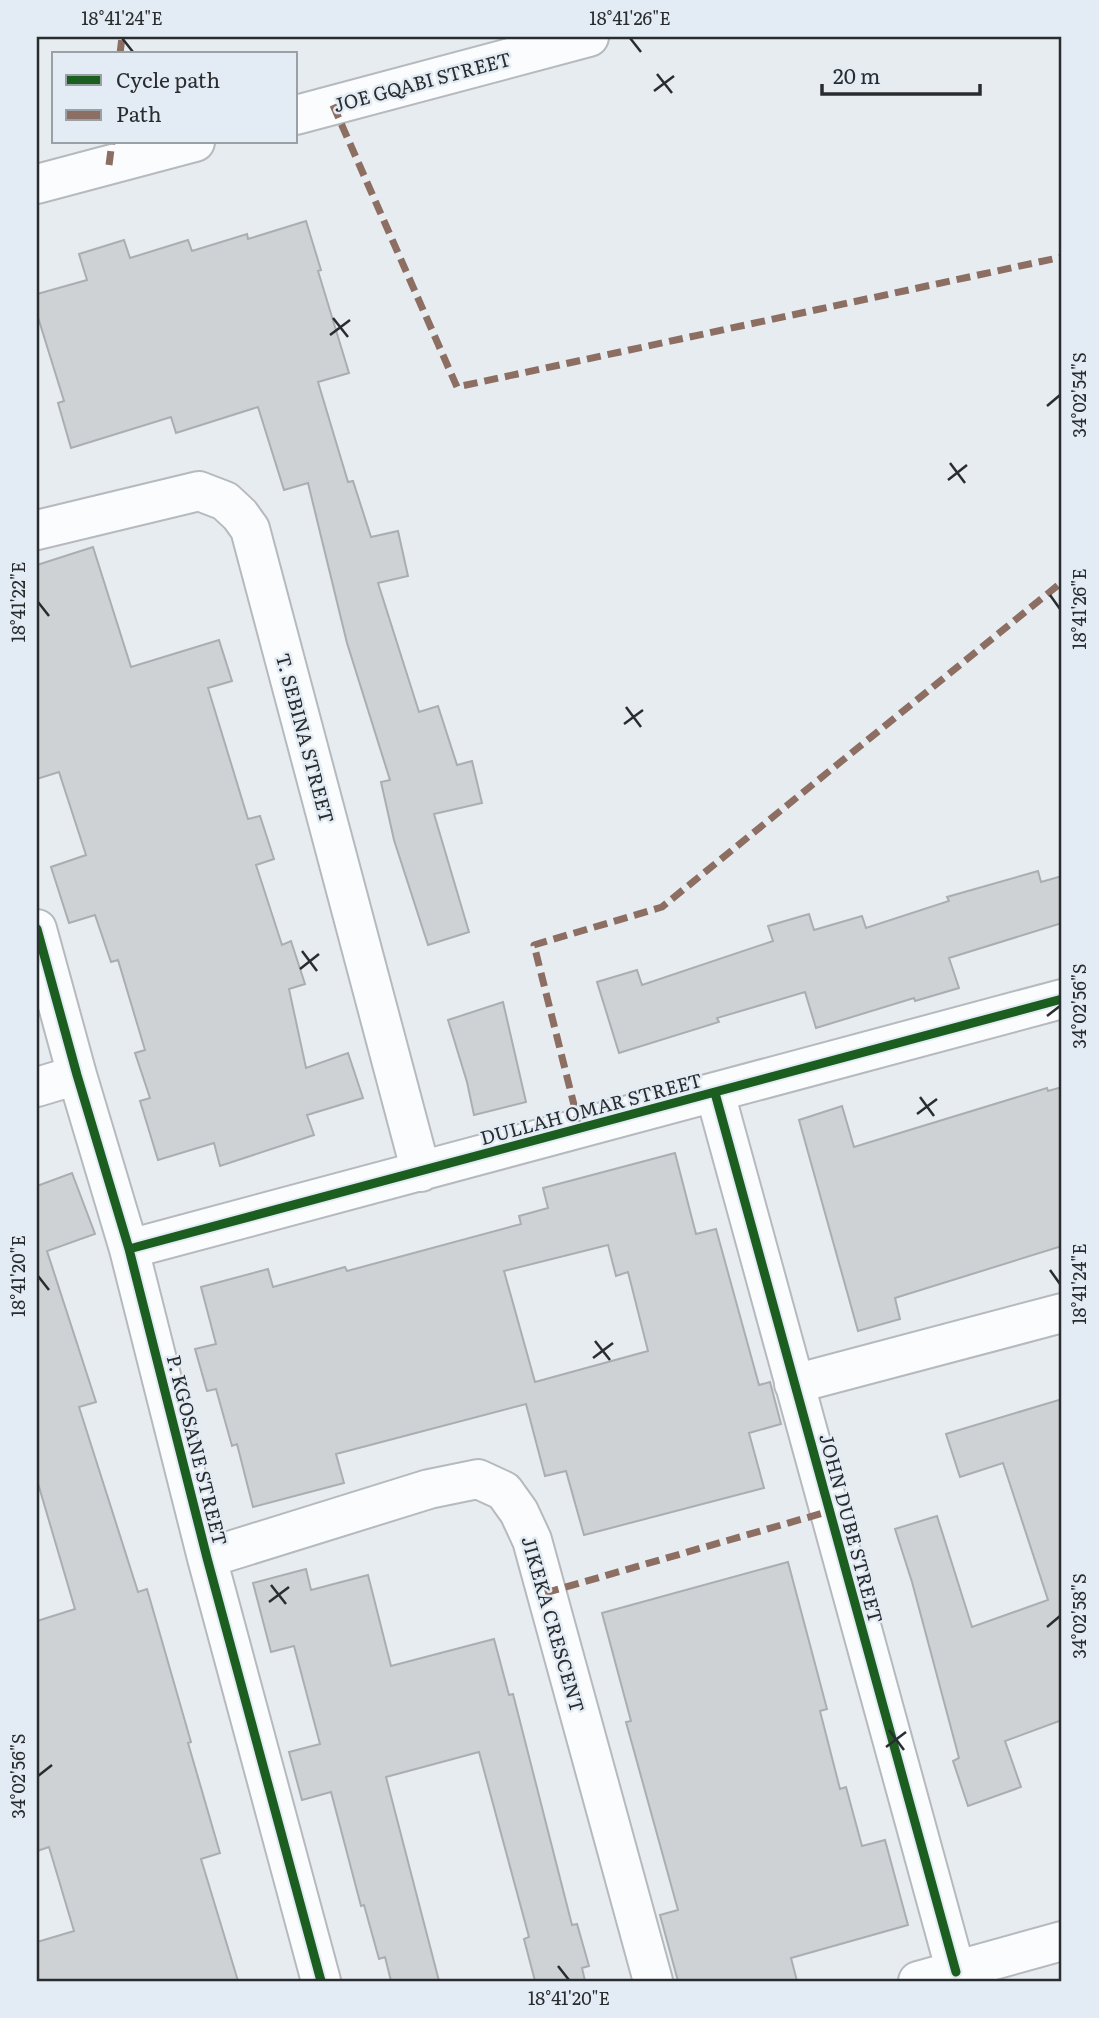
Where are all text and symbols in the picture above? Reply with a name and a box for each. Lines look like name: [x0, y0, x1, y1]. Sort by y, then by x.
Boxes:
text: 18°41'24"E: [81, 4, 163, 31]
text: 18°41'26"E: [589, 4, 671, 31]
street label: JOE GQABI STREET: [330, 44, 514, 118]
legend: [52, 52, 298, 144]
scale bar: [822, 52, 980, 96]
text: 20 m: [833, 59, 880, 90]
text: Cycle path: [116, 63, 220, 94]
text: Path: [116, 97, 162, 128]
text: 34°02'54"S: [1065, 352, 1092, 438]
text: 18°41'22"E: [4, 562, 31, 642]
text: 18°41'26"E: [1065, 568, 1092, 650]
street label: T. SEBINA STREET: [270, 650, 342, 826]
text: 34°02'56"S: [1065, 963, 1092, 1049]
street label: DULLAH OMAR STREET: [477, 1065, 705, 1151]
text: 18°41'20"E: [4, 1235, 31, 1317]
text: 18°41'24"E: [1065, 1243, 1092, 1325]
street label: P. KGOSANE STREET: [161, 1352, 235, 1548]
street label: JOHN DUBE STREET: [813, 1430, 891, 1626]
street label: JIKEKA CRESCENT: [515, 1532, 593, 1716]
text: 34°02'58"S: [1065, 1573, 1092, 1659]
text: 34°02'56"S: [4, 1733, 31, 1819]
text: 18°41'20"E: [528, 1984, 610, 2011]

